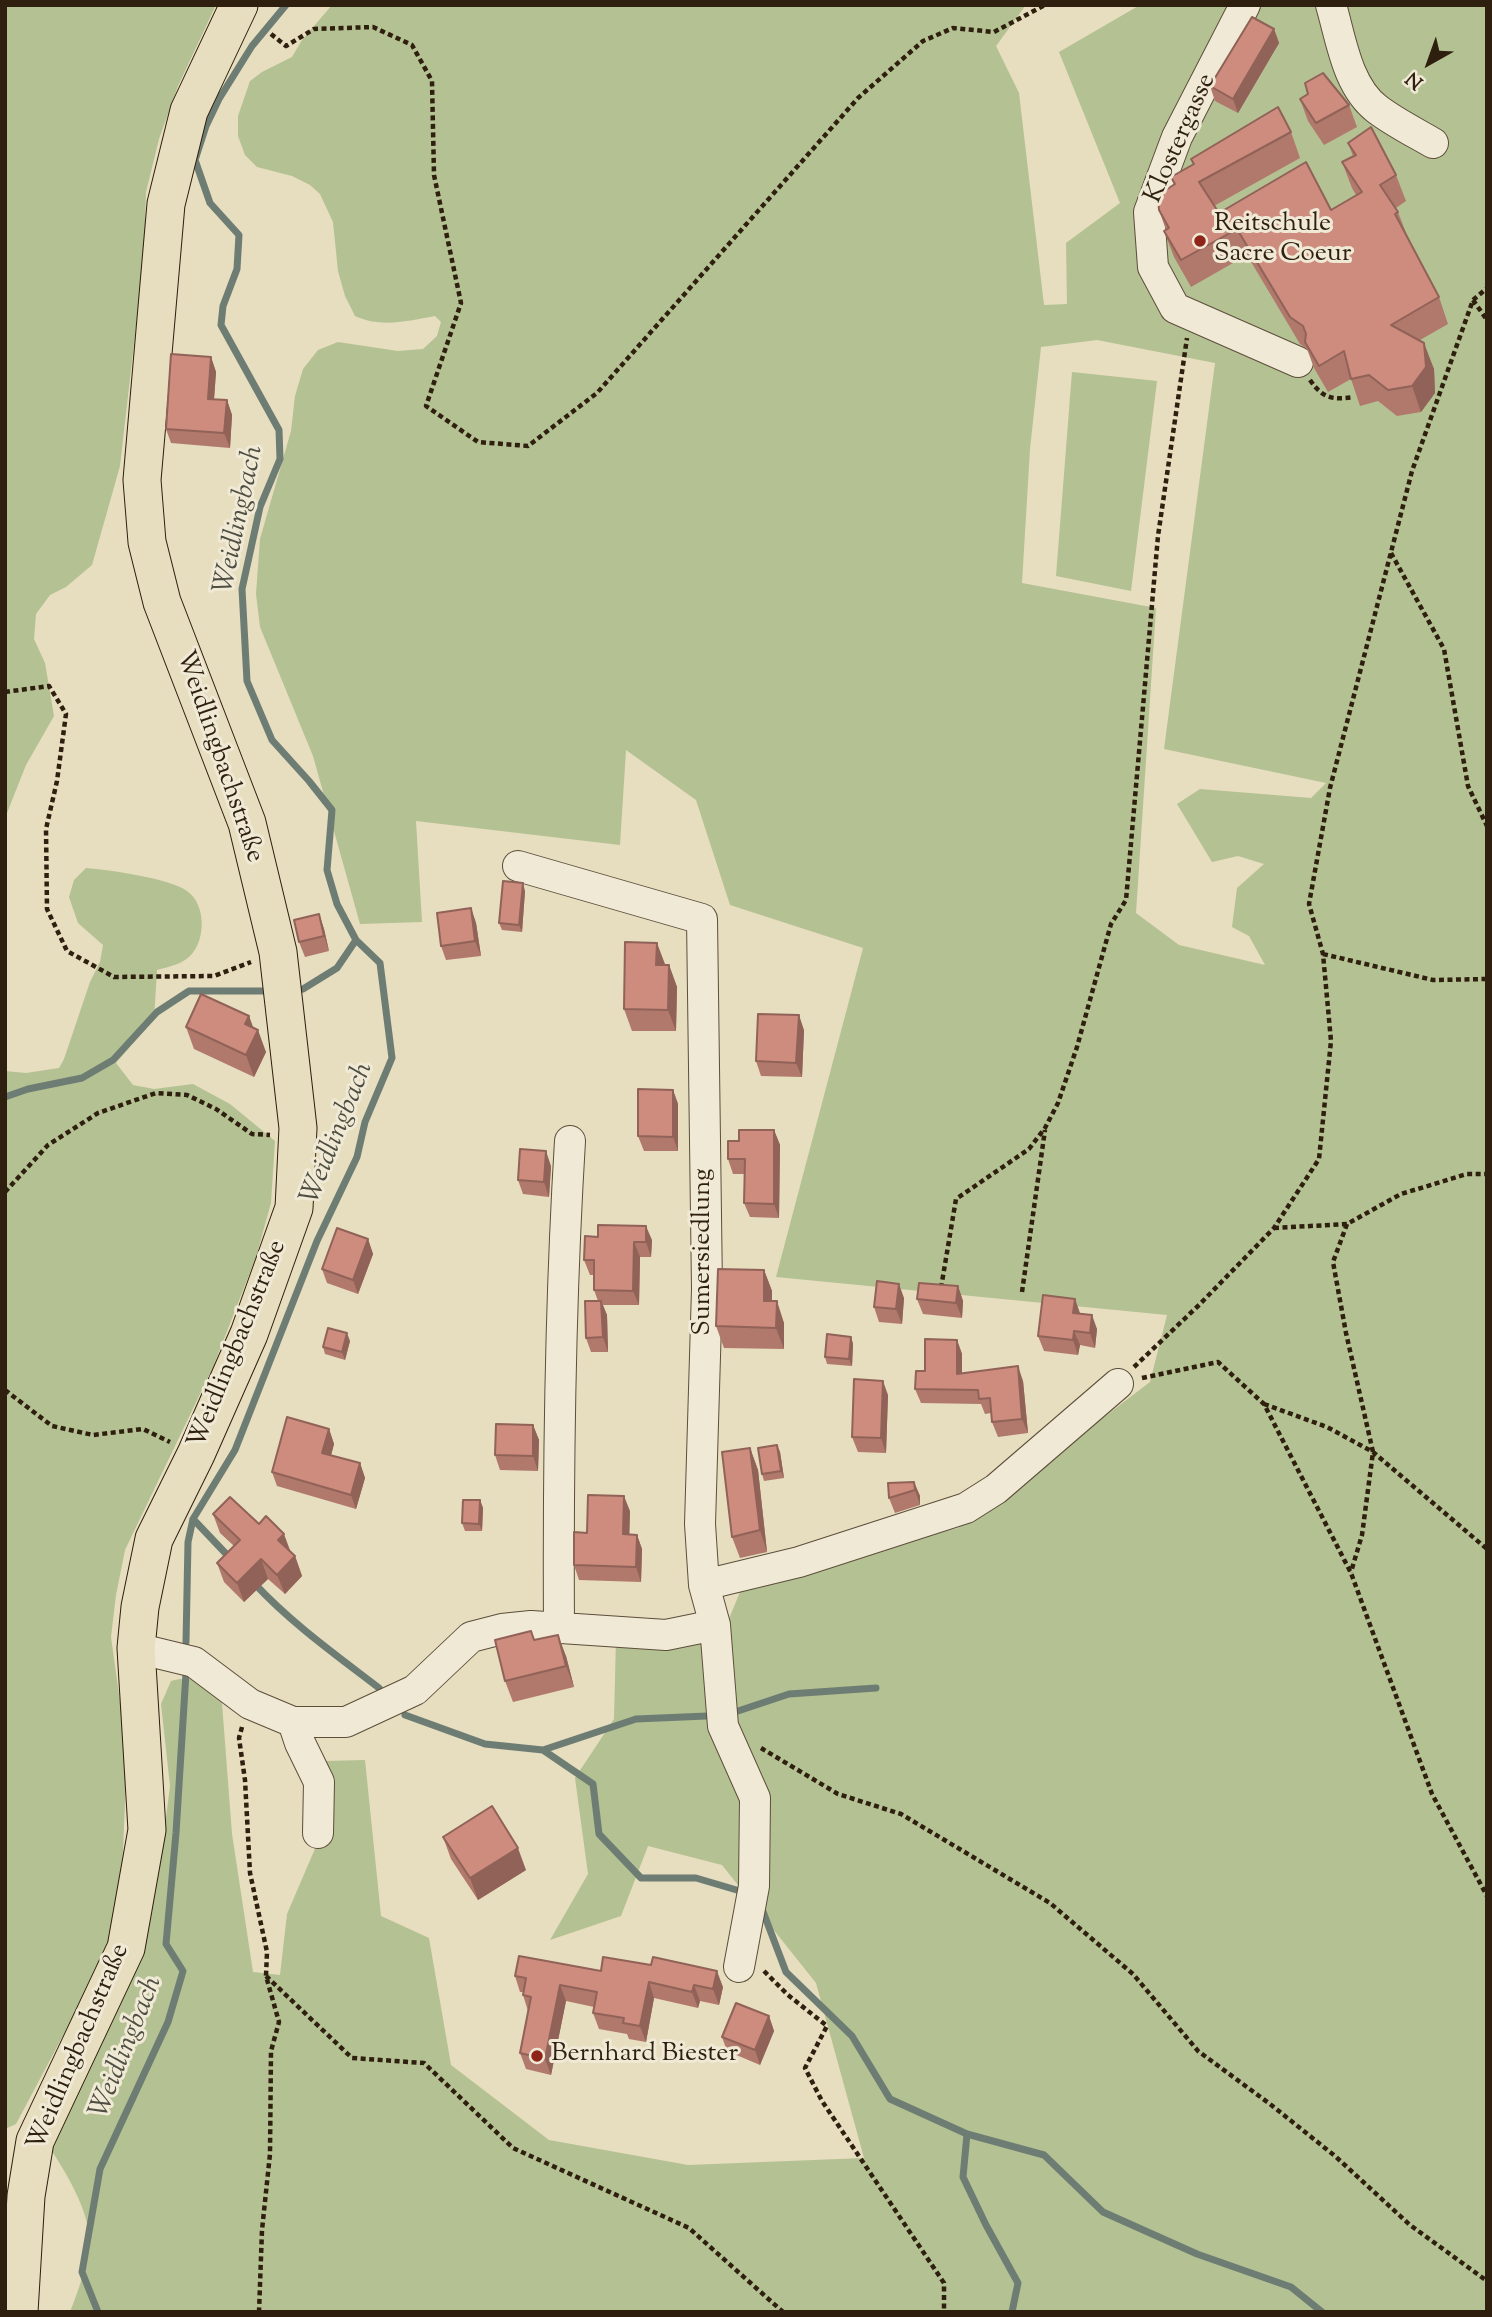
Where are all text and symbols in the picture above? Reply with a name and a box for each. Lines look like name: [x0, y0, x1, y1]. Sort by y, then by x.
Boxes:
north arrow: [1394, 28, 1464, 98]
text: N: [1401, 64, 1430, 95]
street label: Klostergasse: [1140, 70, 1224, 208]
place label: Reitschule Sacre Coeur: [1214, 210, 1352, 272]
marker: Reitschule Sacre Coeur: [1192, 233, 1208, 249]
water label: Weidlingbach: [209, 443, 273, 597]
street label: Weidlingbachstraße: [167, 647, 269, 867]
water label: Weidlingbach: [295, 1058, 383, 1210]
street label: Sumersiedlung: [689, 1168, 721, 1336]
street label: Weidlingbachstraße: [183, 1236, 295, 1454]
street label: Weidlingbachstraße: [22, 1940, 138, 2156]
water label: Weidlingbach: [84, 1972, 172, 2124]
place label: Bernhard Biester: [551, 2040, 738, 2072]
marker: Bernhard Biester: [529, 2048, 545, 2064]

